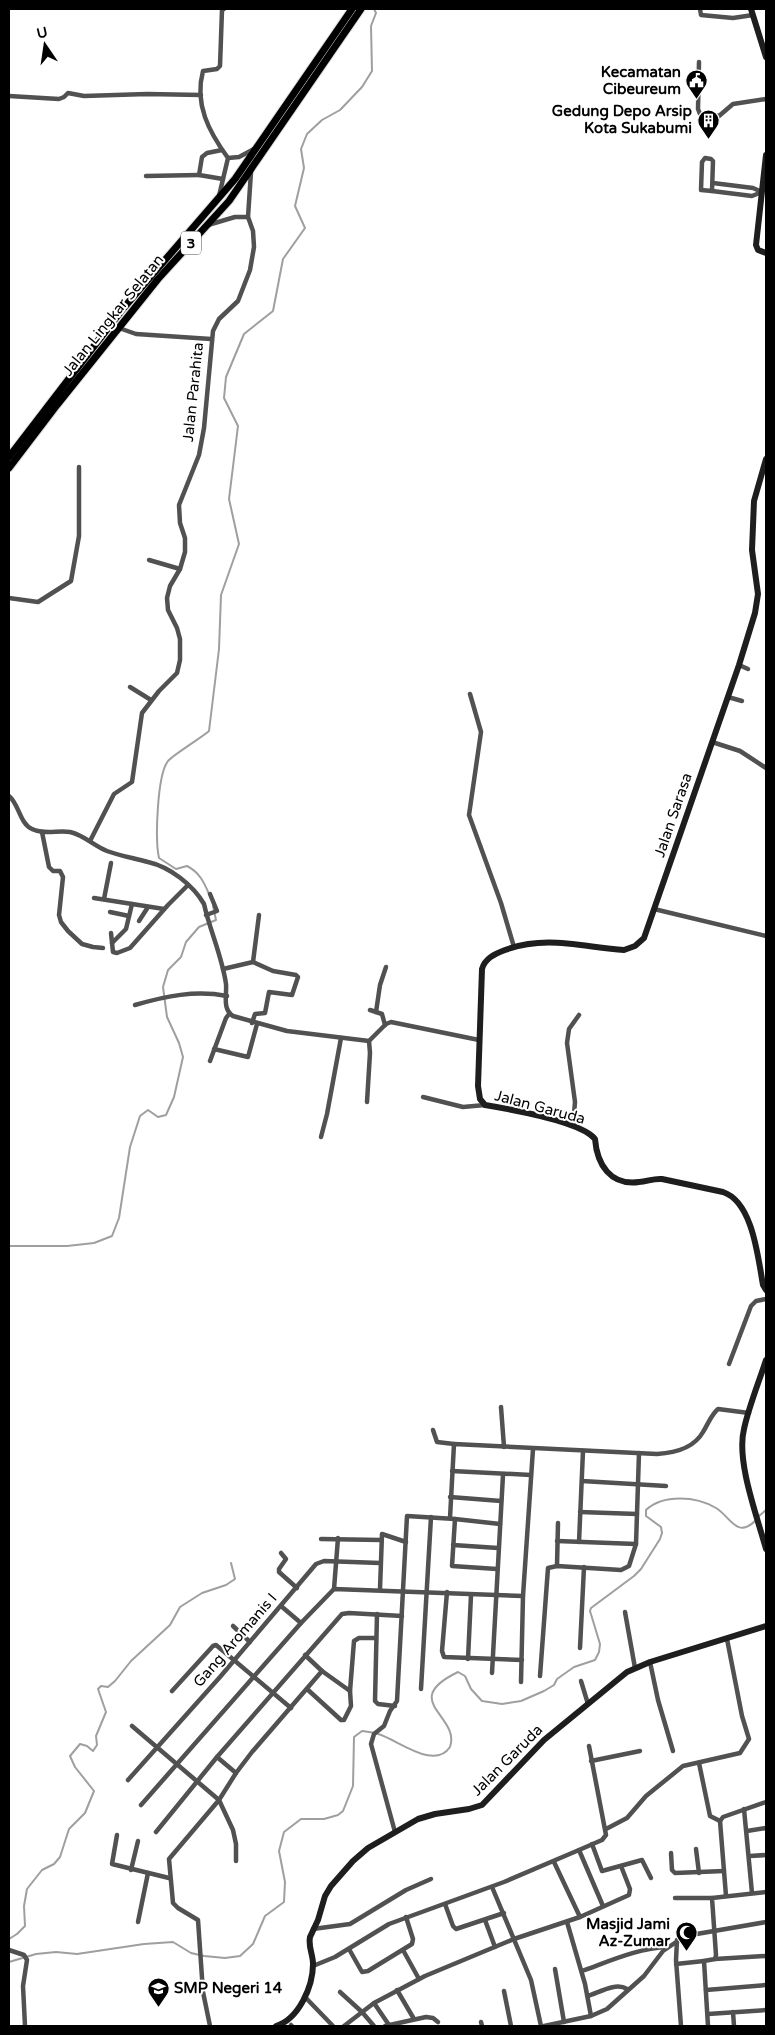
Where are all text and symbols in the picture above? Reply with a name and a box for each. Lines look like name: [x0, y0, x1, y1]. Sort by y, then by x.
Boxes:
north arrow: [20, 20, 70, 70]
text: U: [35, 23, 49, 42]
place label: Kecamatan Cibeureum: [601, 63, 681, 98]
public building icon: Kecamatan Cibeureum: [685, 69, 709, 100]
place label: Gedung Depo Arsip Kota Sukabumi: [552, 102, 693, 137]
building icon: Gedung Depo Arsip Kota Sukabumi: [696, 108, 720, 139]
road number: 3: [181, 232, 201, 254]
street label: Jalan Lingkar Selatan: [59, 251, 167, 379]
street label: Jalan Parahita: [179, 341, 207, 443]
street label: Jalan Sarasa: [650, 770, 696, 860]
street label: Jalan Garuda: [493, 1086, 587, 1128]
street label: Gang Aromanis I: [189, 1589, 281, 1691]
street label: Jalan Garuda: [468, 1721, 546, 1799]
place label: Masjid Jami Az-Zumar: [586, 1915, 670, 1950]
mosque icon: Masjid Jami Az-Zumar: [674, 1921, 698, 1952]
school or university icon: SMP Negeri 14: [146, 1976, 170, 2007]
place label: SMP Negeri 14: [174, 1979, 283, 1998]

